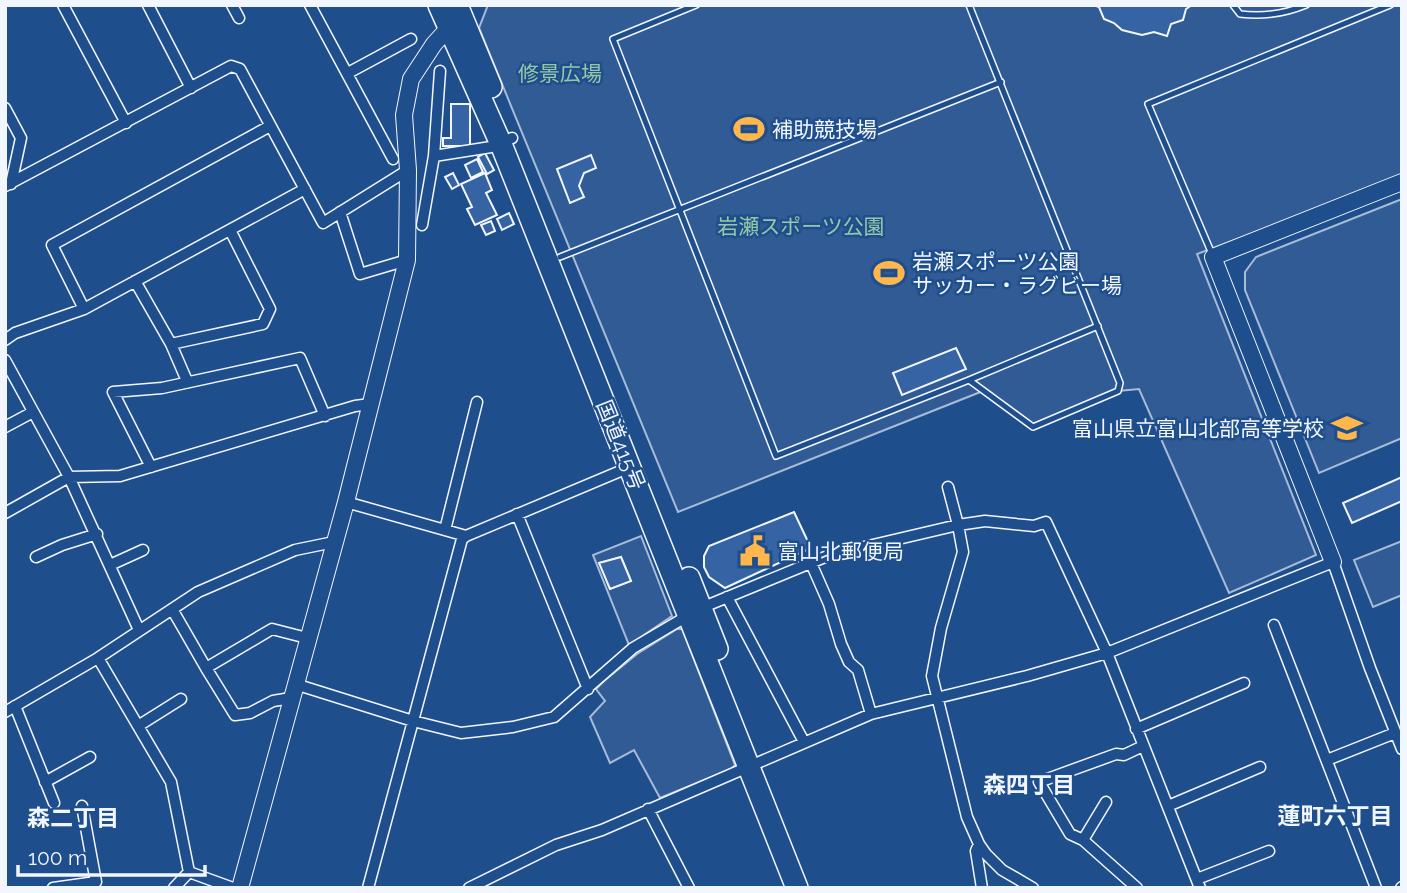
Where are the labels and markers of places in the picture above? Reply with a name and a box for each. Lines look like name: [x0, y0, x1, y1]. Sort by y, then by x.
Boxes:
sports icon: 補助競技場: [732, 112, 766, 146]
place label: 補助競技場: [772, 117, 877, 142]
place label: 岩瀬スポーツ公園 サッカー・ラグビー場: [912, 249, 1122, 298]
sports icon: 岩瀬スポーツ公園 サッカー・ラグビー場: [872, 256, 906, 290]
school or university icon: 富山県立富山北部高等学校: [1330, 411, 1364, 445]
place label: 富山県立富山北部高等学校: [1072, 416, 1324, 441]
public building icon: 富山北郵便局: [738, 534, 772, 568]
place label: 富山北郵便局: [778, 539, 904, 564]

